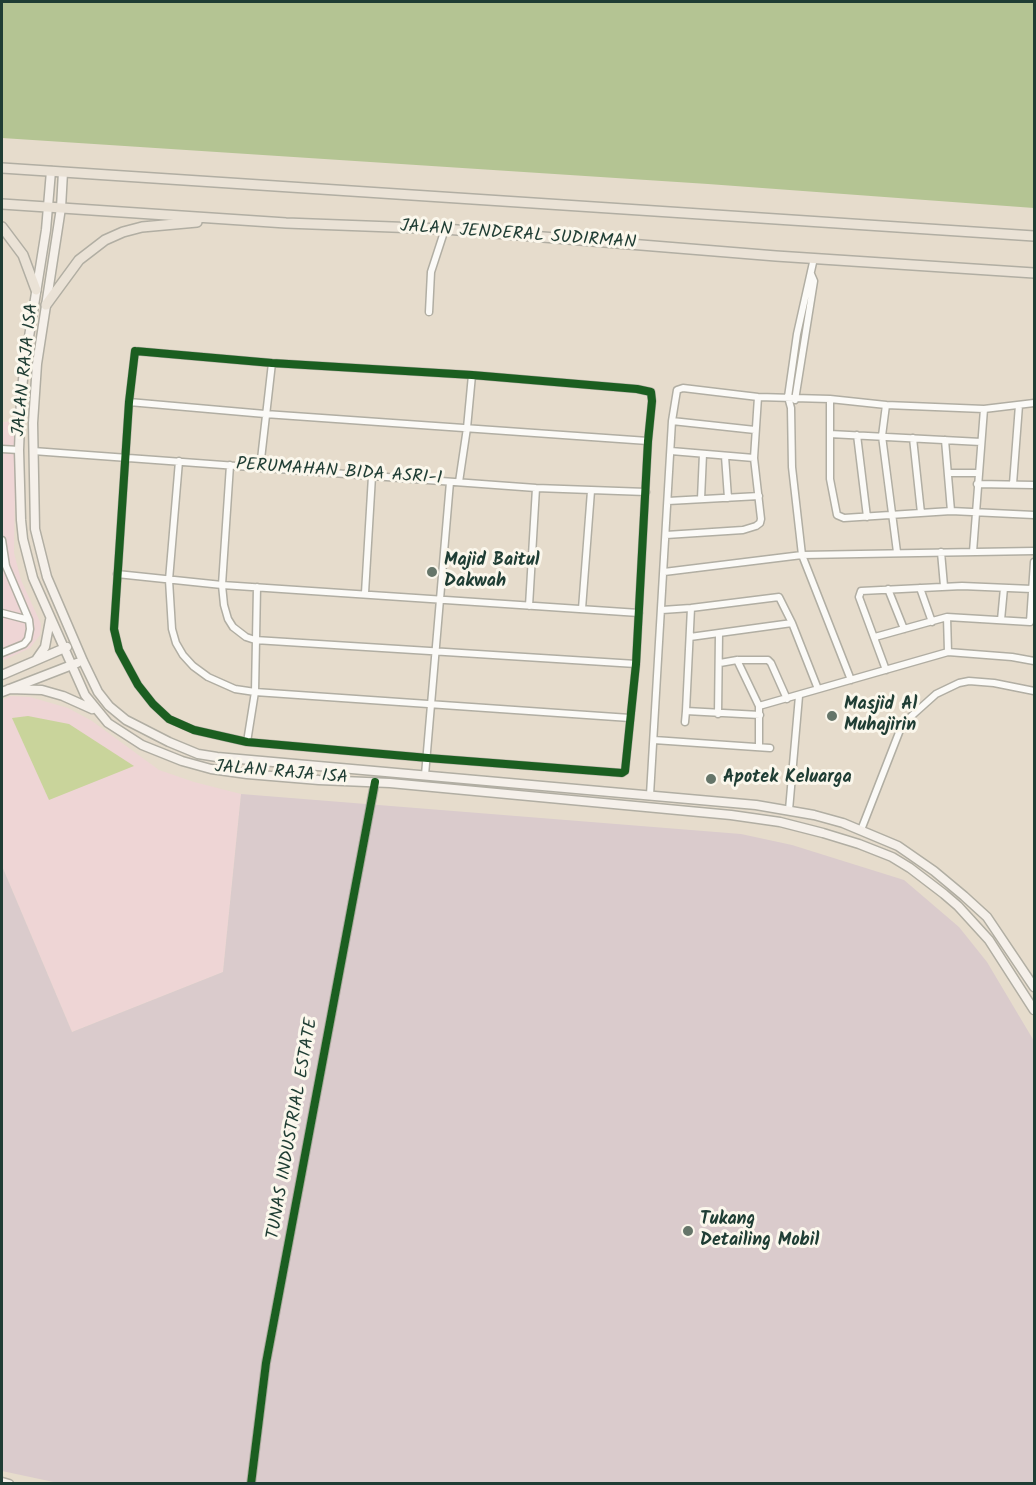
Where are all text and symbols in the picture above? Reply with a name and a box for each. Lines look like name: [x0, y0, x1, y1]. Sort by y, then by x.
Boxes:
street label: JALAN JENDERAL SUDIRMAN: [399, 217, 637, 255]
street label: JALAN RAJA ISA: [9, 302, 45, 438]
street label: PERUMAHAN BIDA ASRI-1: [235, 455, 443, 491]
place label: Majid Baitul Dakwah: [444, 551, 540, 594]
marker: Majid Baitul Dakwah: [425, 565, 439, 579]
place label: Masjid Al Muhajirin: [844, 695, 917, 738]
marker: Masjid Al Muhajirin: [825, 709, 839, 723]
street label: JALAN RAJA ISA: [213, 757, 349, 791]
place label: Apotek Keluarga: [723, 768, 852, 790]
marker: Apotek Keluarga: [704, 772, 718, 786]
street label: TUNAS INDUSTRIAL ESTATE: [264, 1017, 324, 1241]
place label: Tukang Detailing Mobil: [700, 1210, 819, 1252]
marker: Tukang Detailing Mobil: [681, 1224, 695, 1238]

